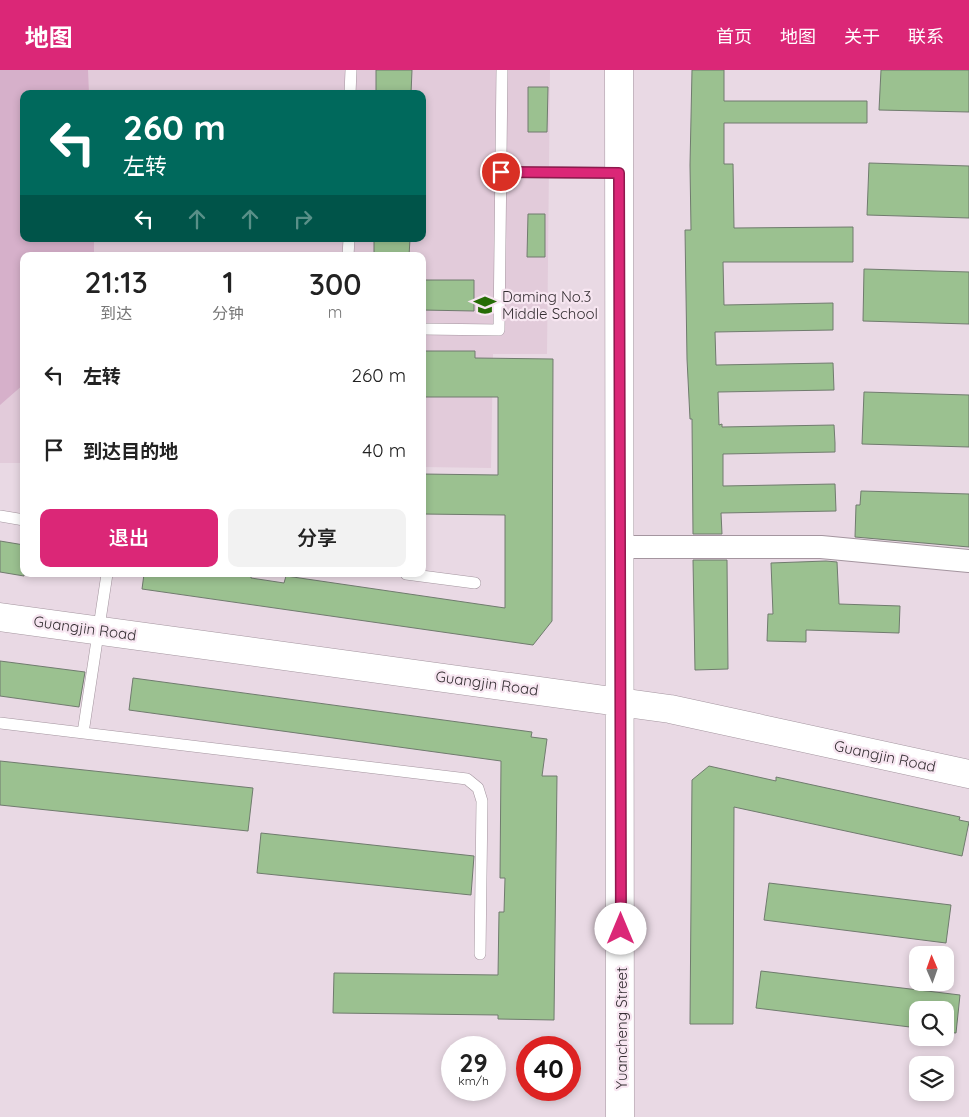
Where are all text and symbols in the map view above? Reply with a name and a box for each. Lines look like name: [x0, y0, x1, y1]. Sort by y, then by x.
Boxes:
text: 地图: [25, 22, 73, 52]
text: 首页: [716, 25, 752, 48]
text: 地图: [780, 25, 816, 48]
text: 关于: [844, 25, 880, 48]
text: 联系: [908, 25, 944, 48]
text: 260 m: [123, 105, 226, 149]
icon: left: [40, 110, 105, 175]
pin: [480, 151, 522, 193]
text: 左转: [123, 152, 167, 180]
icon: arrive: [487, 158, 515, 186]
icon: left: [130, 205, 158, 233]
icon: ahead: [183, 205, 211, 233]
icon: ahead: [236, 205, 264, 233]
icon: right: [289, 205, 317, 233]
text: 21:13: [85, 263, 148, 301]
text: 1: [223, 263, 234, 301]
text: 300: [309, 265, 361, 303]
place label: Daming No.3 Middle School: [502, 287, 598, 323]
school or university icon: Daming No.3 Middle School: [472, 292, 498, 318]
text: m: [328, 302, 342, 322]
text: 到达: [100, 303, 132, 323]
text: 分钟: [212, 303, 244, 323]
icon: left: [40, 361, 68, 389]
text: 260 m: [351, 363, 406, 387]
text: 左转: [83, 364, 121, 388]
icon: arrive: [40, 436, 68, 464]
text: 40 m: [362, 438, 406, 462]
text: 到达目的地: [83, 439, 178, 463]
button: 退出: [40, 509, 218, 567]
button: 分享: [228, 509, 406, 567]
street label: Guangjin Road: [32, 611, 138, 645]
street label: Guangjin Road: [434, 666, 540, 700]
street label: Guangjin Road: [832, 736, 938, 776]
position arrow: [594, 902, 646, 954]
north arrow: [909, 946, 954, 991]
map controls: [909, 946, 954, 1101]
street label: Yuancheng Street: [612, 967, 631, 1089]
button: search: [909, 1001, 954, 1046]
speed limit sign: 40: [516, 1036, 581, 1101]
text: 29: [459, 1047, 488, 1078]
button: layers: [909, 1056, 954, 1101]
text: km/h: [458, 1073, 489, 1088]

